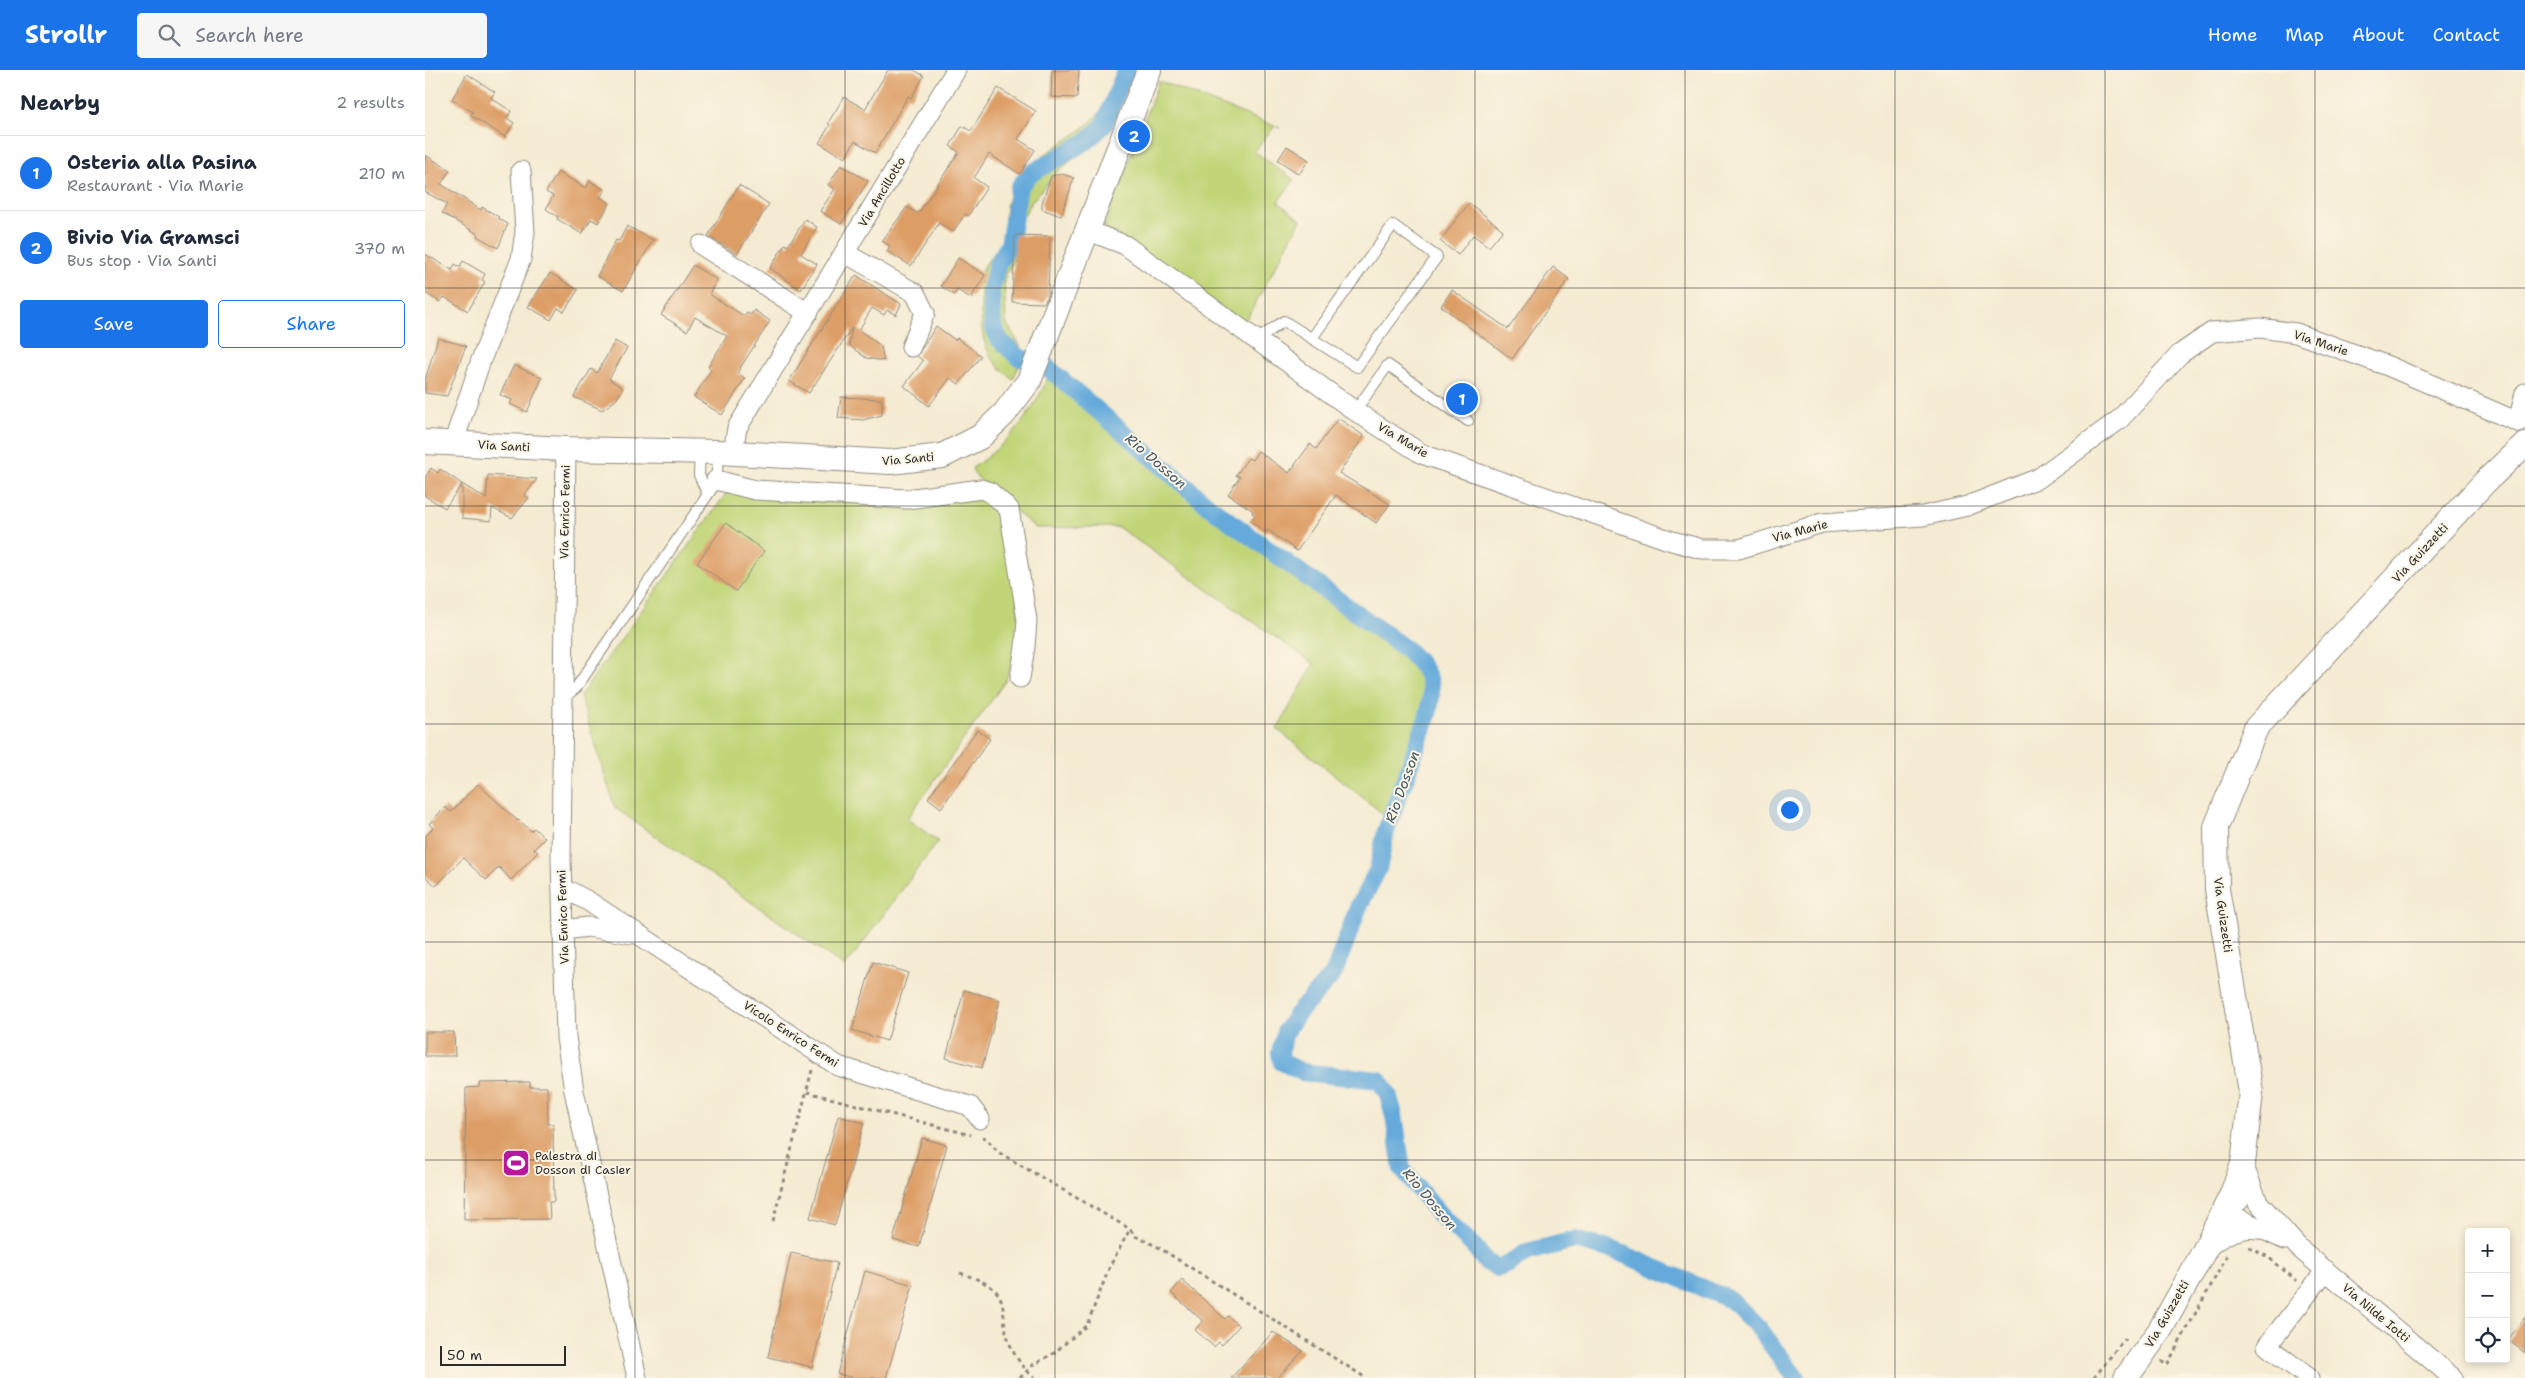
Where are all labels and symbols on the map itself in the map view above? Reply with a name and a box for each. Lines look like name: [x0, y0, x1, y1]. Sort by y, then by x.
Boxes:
pin: 2: [1118, 117, 1150, 155]
street label: Via Ancillotto: [855, 154, 909, 230]
street label: Via Marie: [2291, 327, 2351, 359]
pin: 1: [1446, 380, 1478, 418]
street label: Via Marie: [1374, 418, 1432, 462]
water label: Rio Dosson: [1122, 429, 1190, 493]
street label: Via Santi: [477, 437, 531, 455]
street label: Via Santi: [881, 449, 935, 469]
street label: Via Enrico Fermi: [556, 465, 574, 559]
street label: Via Marie: [1770, 516, 1830, 546]
street label: Via Guizzetti: [2388, 520, 2452, 586]
water label: Rio Dosson: [1381, 749, 1423, 825]
your location: [1777, 797, 1803, 823]
street label: Via Enrico Fermi: [553, 869, 573, 965]
street label: Via Guizzetti: [2210, 876, 2236, 954]
street label: Vicolo Enrico Fermi: [740, 997, 842, 1071]
sports icon: Palestra di Dosson di Casier: [501, 1148, 531, 1178]
place label: Palestra di Dosson di Casier: [535, 1148, 631, 1178]
water label: Rio Dosson: [1399, 1164, 1461, 1234]
street label: Via Guizzetti: [2141, 1277, 2193, 1351]
street label: Via Nilde Iotti: [2339, 1280, 2413, 1346]
scale bar: [440, 1343, 566, 1366]

